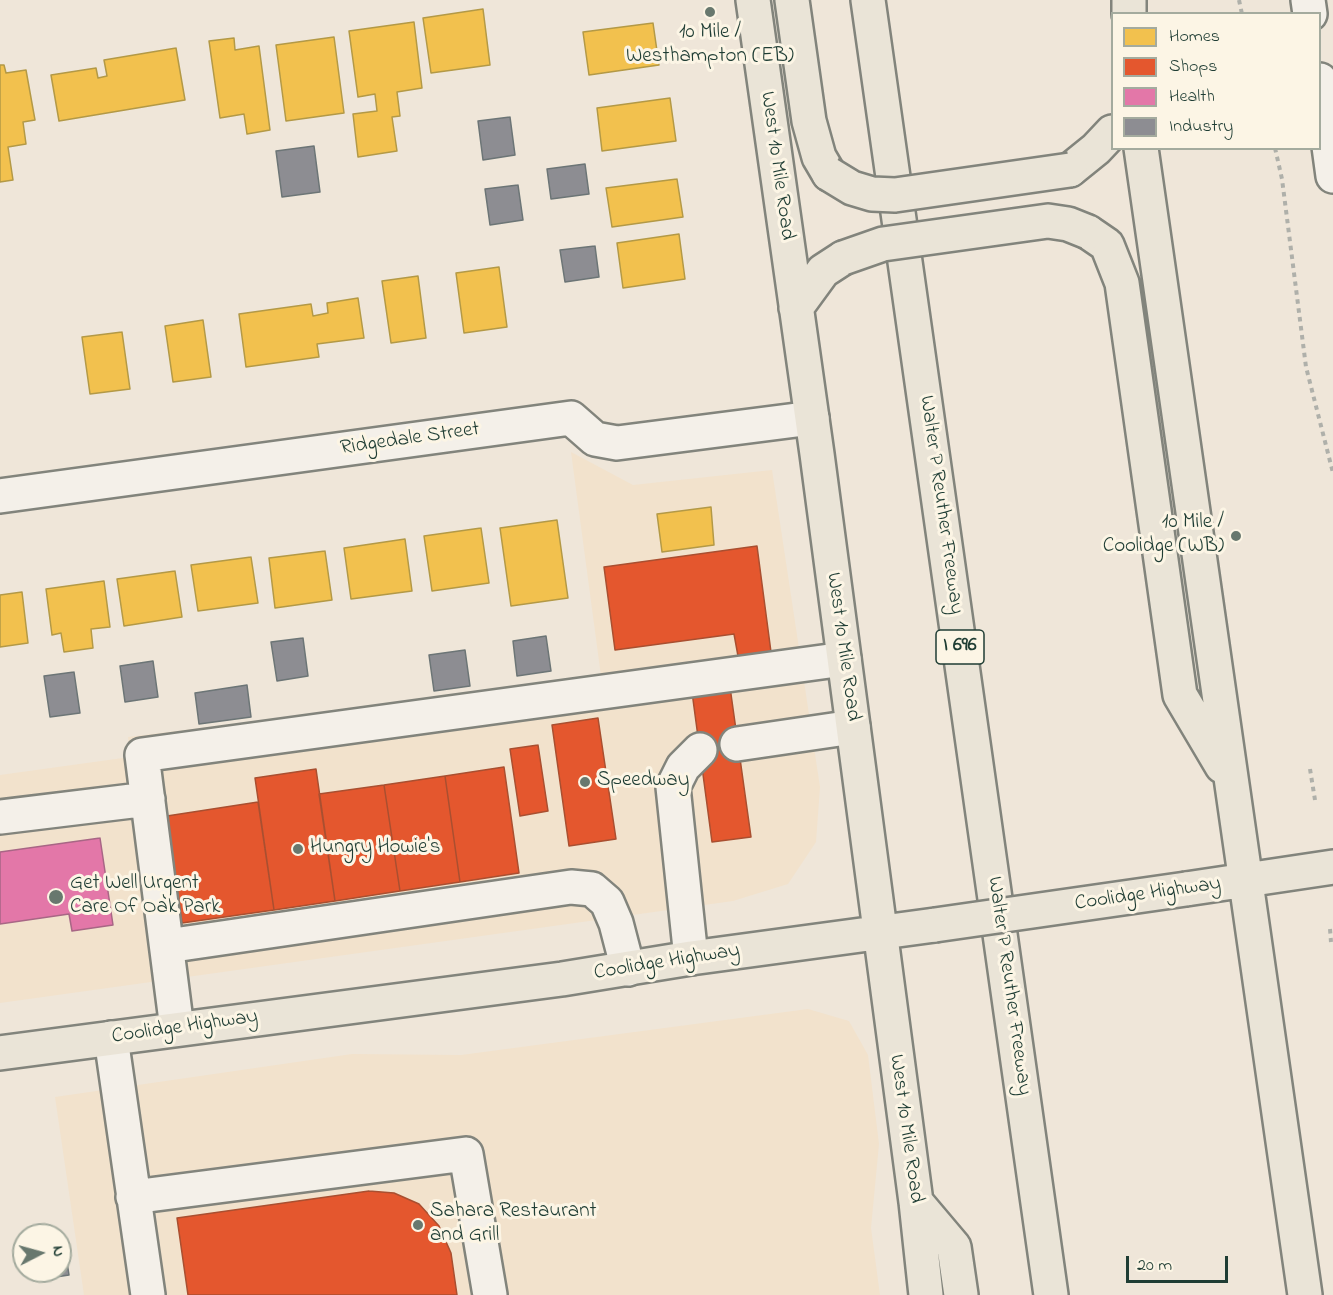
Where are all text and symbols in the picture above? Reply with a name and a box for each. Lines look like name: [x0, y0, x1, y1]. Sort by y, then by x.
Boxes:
marker: 10 Mile / Westhampton (EB): [703, 5, 717, 19]
legend: [1111, 12, 1321, 150]
place label: 10 Mile / Westhampton (EB): [626, 21, 794, 71]
text: Homes: [1169, 24, 1220, 50]
text: Shops: [1169, 54, 1217, 80]
text: Health: [1169, 84, 1215, 110]
street label: West 10 Mile Road: [753, 90, 799, 242]
text: Industry: [1169, 114, 1233, 140]
street label: Walter P Reuther Freeway: [912, 394, 968, 616]
street label: Ridgedale Street: [339, 418, 481, 462]
place label: 10 Mile / Coolidge (WB): [1103, 511, 1224, 561]
marker: 10 Mile / Coolidge (WB): [1229, 529, 1243, 543]
street label: West 10 Mile Road: [819, 571, 865, 723]
road number: I 696: [936, 630, 984, 664]
place label: Speedway: [597, 769, 689, 795]
marker: Speedway: [578, 775, 592, 789]
place label: Hungry Howie's: [310, 836, 440, 862]
marker: Hungry Howie's: [291, 842, 305, 856]
place label: Get Well Urgent Care Of Oak Park: [70, 872, 220, 922]
street label: Coolidge Highway: [1073, 872, 1223, 918]
street label: Walter P Reuther Freeway: [980, 875, 1036, 1097]
marker: Get Well Urgent Care Of Oak Park: [47, 888, 65, 906]
street label: Coolidge Highway: [592, 939, 742, 987]
street label: Coolidge Highway: [110, 1005, 260, 1051]
street label: West 10 Mile Road: [882, 1053, 928, 1205]
place label: Sahara Restaurant and Grill: [430, 1200, 597, 1250]
marker: Sahara Restaurant and Grill: [411, 1218, 425, 1232]
north arrow: [12, 1223, 72, 1283]
scale bar: [1129, 1244, 1231, 1282]
text: N: [45, 1245, 70, 1258]
text: 20 m: [1137, 1253, 1172, 1279]

